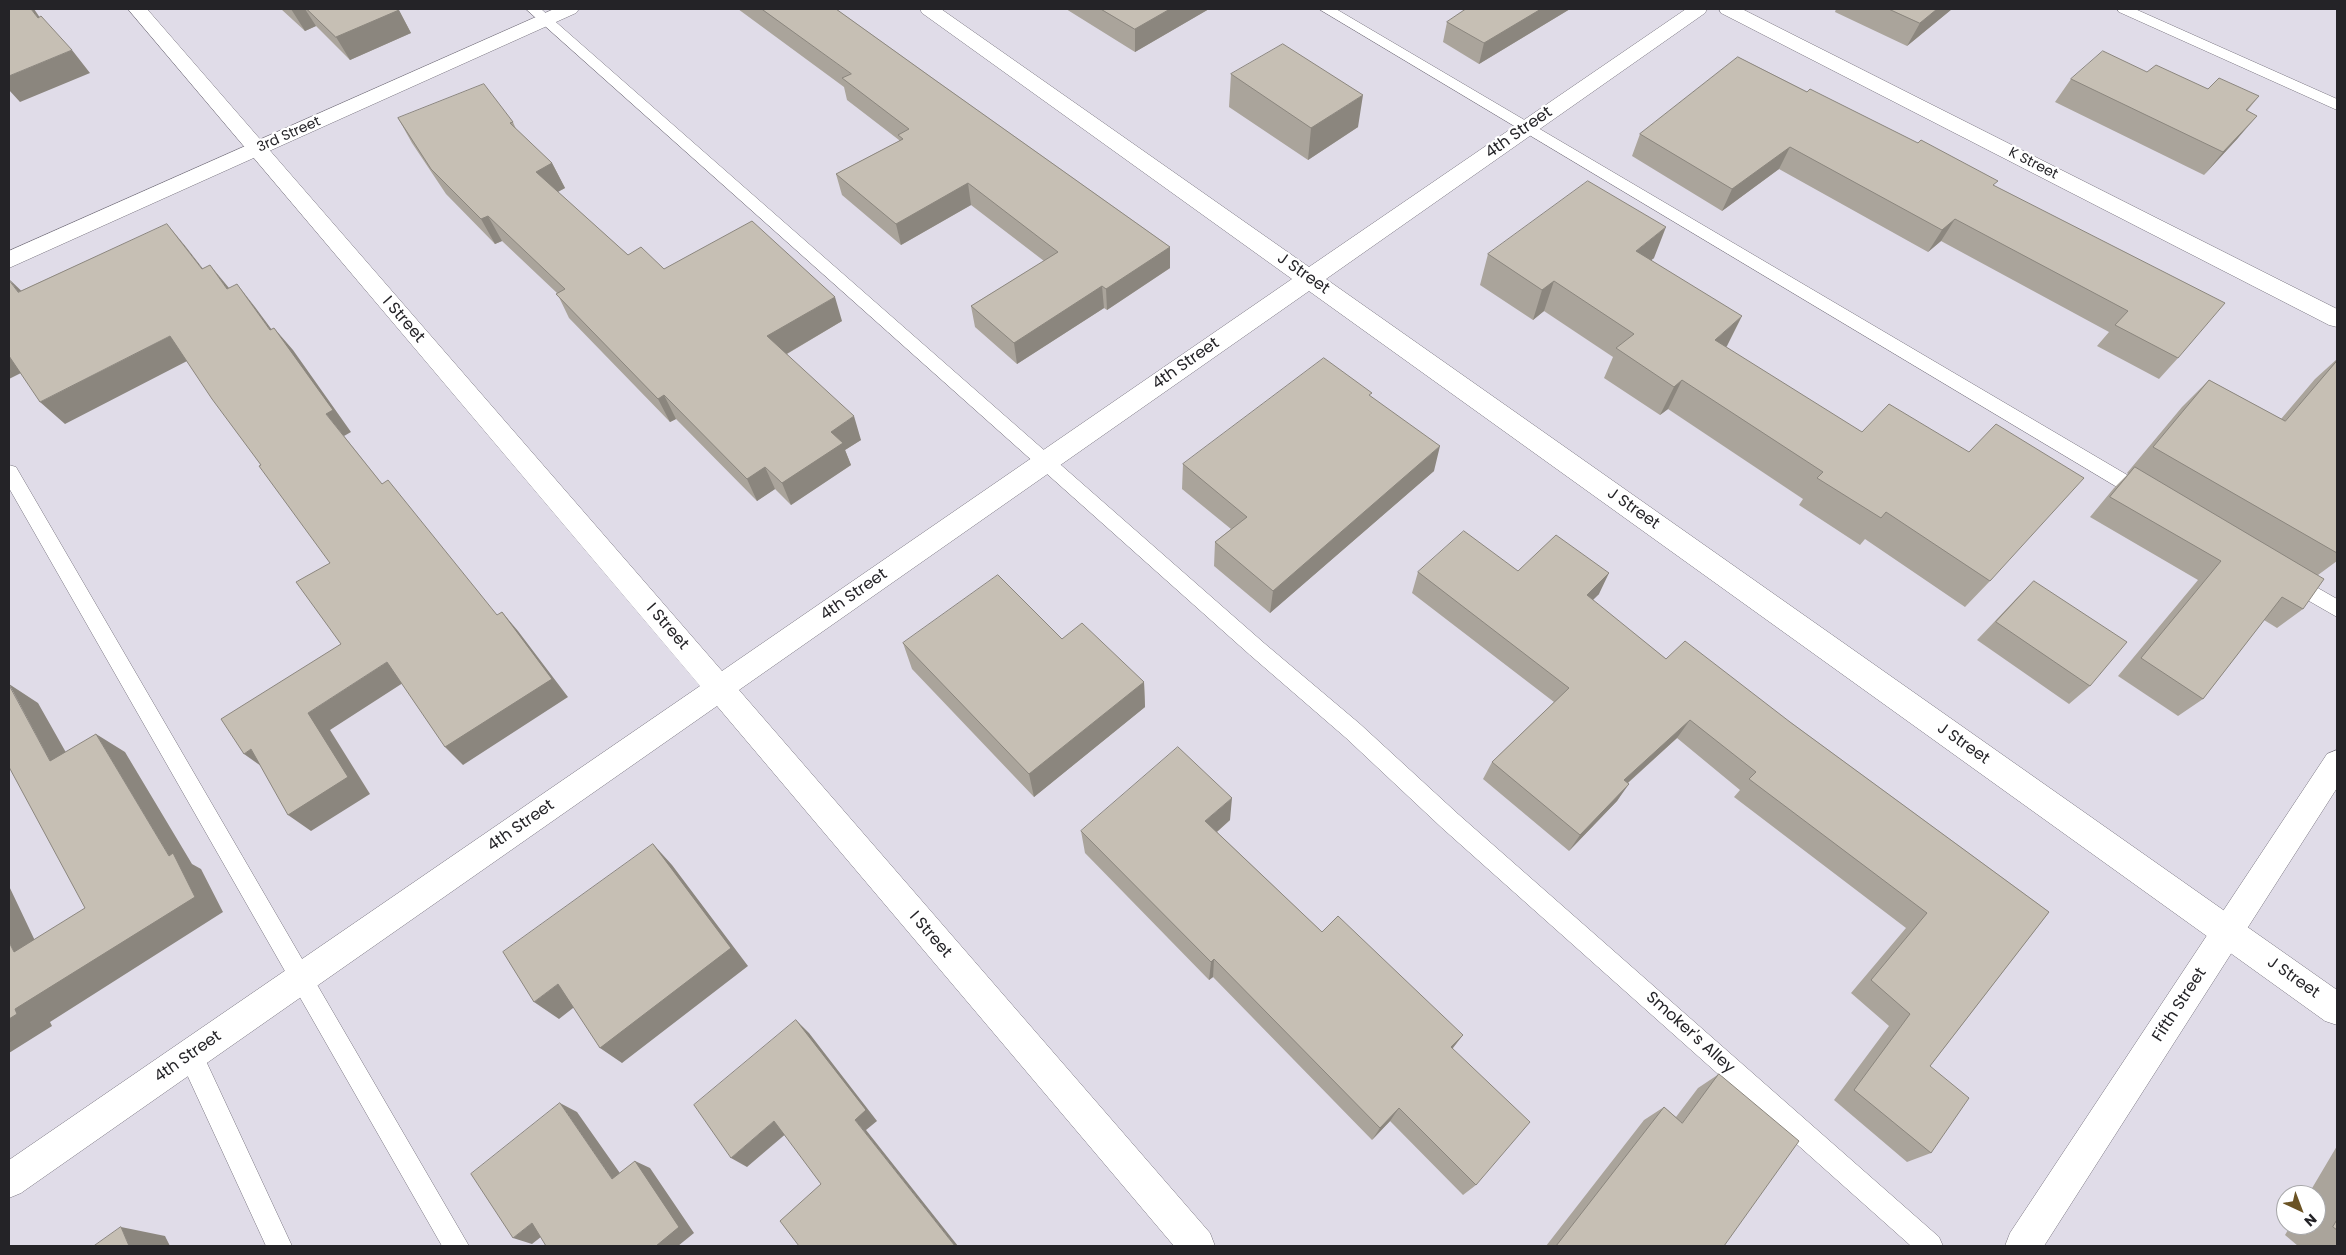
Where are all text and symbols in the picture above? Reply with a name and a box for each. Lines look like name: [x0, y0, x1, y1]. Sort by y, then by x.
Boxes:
street label: 4th Street: [1482, 103, 1556, 163]
street label: 3rd Street: [255, 114, 323, 156]
street label: K Street: [2006, 144, 2060, 184]
street label: J Street: [1273, 249, 1333, 299]
street label: I Street: [378, 293, 428, 347]
street label: 4th Street: [1149, 334, 1223, 394]
street label: J Street: [1603, 484, 1663, 534]
street label: 4th Street: [817, 565, 891, 625]
street label: I Street: [642, 600, 692, 654]
street label: J Street: [1933, 719, 1993, 769]
street label: 4th Street: [484, 796, 558, 856]
street label: I Street: [905, 908, 955, 962]
street label: J Street: [2263, 953, 2323, 1003]
street label: Fifth Street: [2149, 964, 2211, 1046]
street label: Smoker's Alley: [1642, 988, 1738, 1078]
street label: 4th Street: [151, 1027, 225, 1087]
north arrow: [2276, 1185, 2326, 1235]
text: N: [2300, 1209, 2321, 1231]

